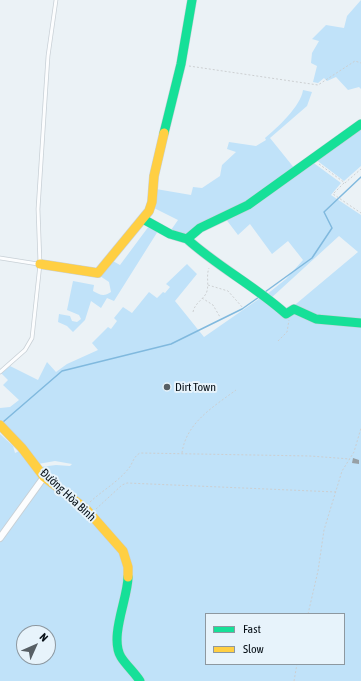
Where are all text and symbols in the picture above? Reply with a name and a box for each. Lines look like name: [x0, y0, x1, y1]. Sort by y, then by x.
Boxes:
place label: Dirt Town: [175, 380, 216, 394]
marker: Dirt Town: [162, 382, 172, 392]
street label: Đường Hòa Bình: [37, 466, 99, 524]
legend: [205, 613, 345, 665]
text: Fast: [243, 622, 261, 636]
north arrow: [16, 625, 56, 665]
text: N: [37, 631, 50, 644]
text: Slow: [243, 642, 264, 656]

